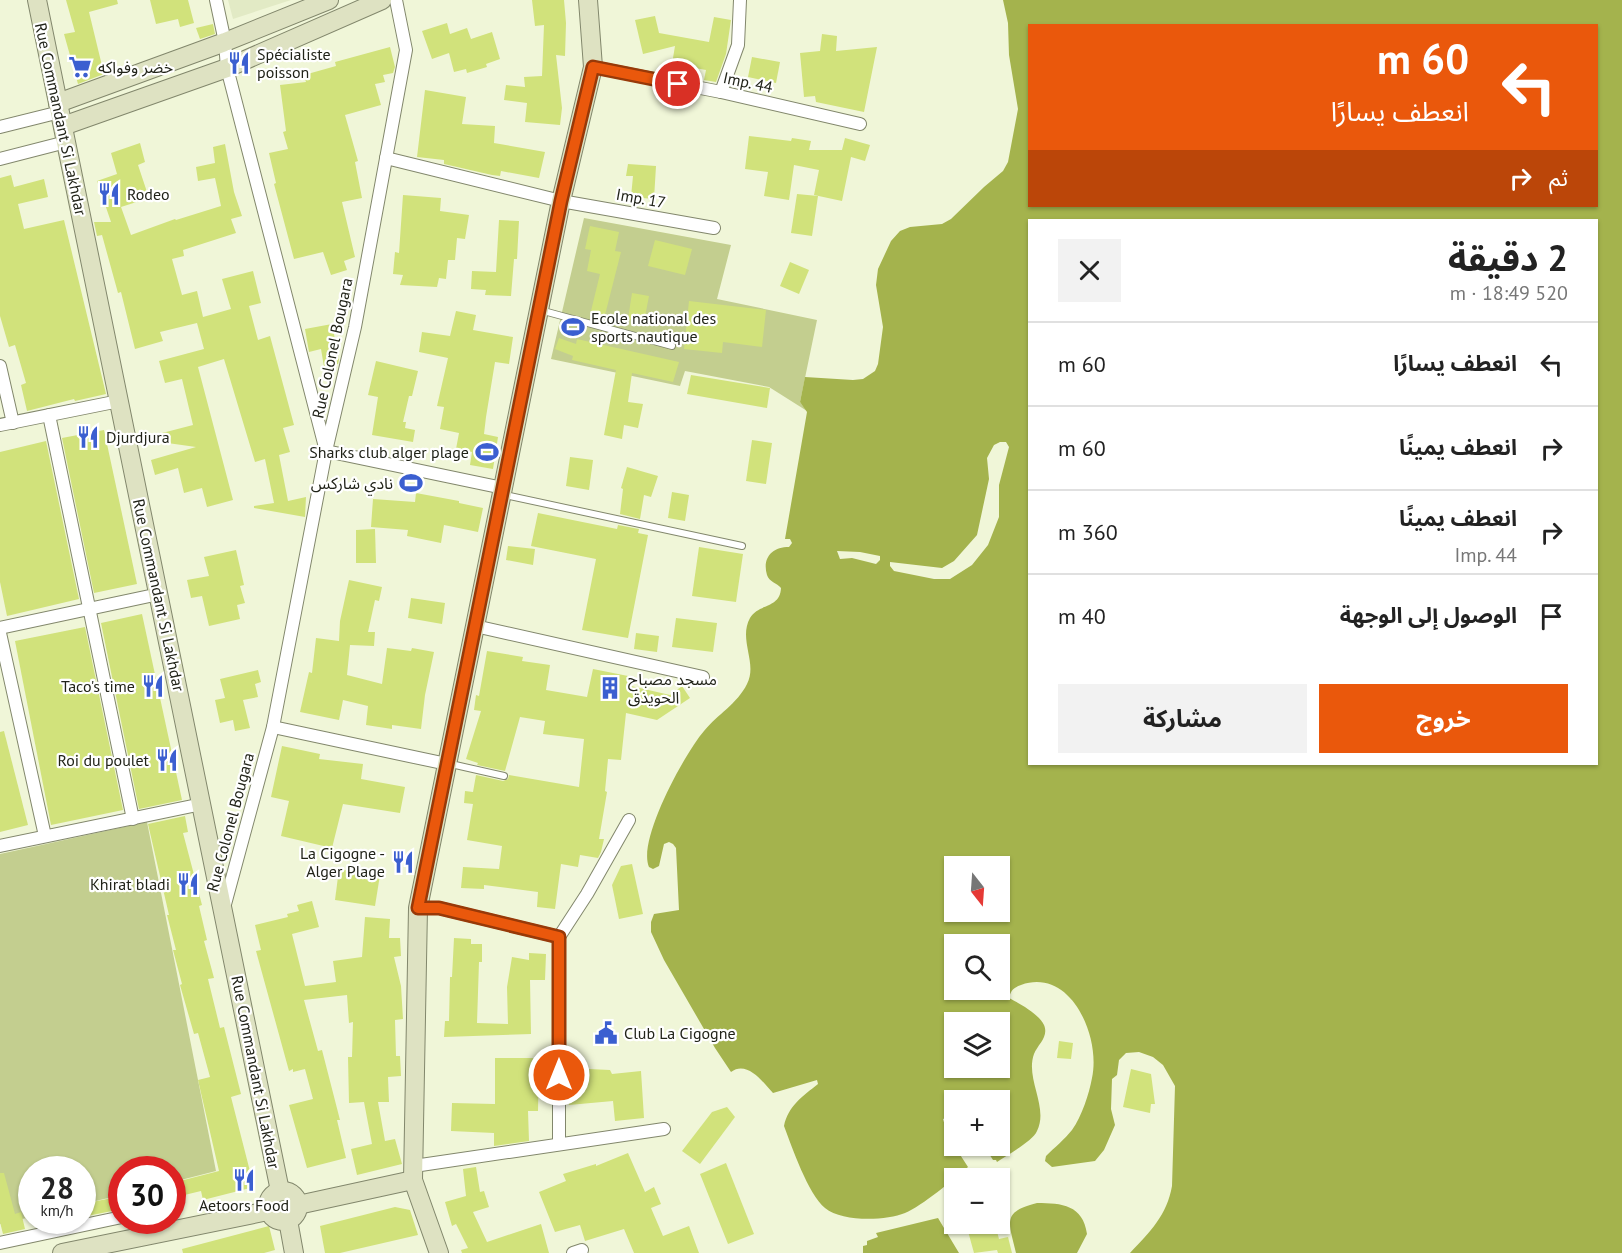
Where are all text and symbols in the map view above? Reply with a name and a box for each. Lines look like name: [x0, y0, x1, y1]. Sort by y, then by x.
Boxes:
street label: Rue Commandant Si Lakhdar: [31, 21, 91, 218]
text: 60 m: [1377, 31, 1469, 86]
place label: Spécialiste poisson: [257, 44, 331, 82]
icon: left: [1490, 48, 1568, 126]
restaurant icon: Spécialiste poisson: [226, 50, 252, 76]
supermarket icon: خضر وفواكه: [67, 54, 93, 80]
place label: خضر وفواكه: [98, 57, 173, 77]
pin: [652, 58, 703, 109]
icon: arrive: [661, 67, 694, 100]
street label: Imp. 44: [721, 67, 775, 97]
text: انعطف يسارًا: [1331, 94, 1469, 128]
icon: right: [1504, 162, 1537, 195]
text: ثم: [1549, 164, 1568, 192]
restaurant icon: Rodeo: [96, 181, 122, 207]
place label: Rodeo: [127, 184, 169, 204]
street label: Imp. 17: [615, 184, 667, 212]
text: 2 دقيقة: [1448, 234, 1568, 281]
button: close: [1058, 239, 1121, 302]
street label: Rue Colonel Bougara: [307, 276, 357, 420]
text: 520 m · 18:49: [1450, 280, 1568, 306]
place label: Ecole national des sports nautique: [591, 308, 716, 346]
sports icon: Ecole national des sports nautique: [560, 314, 586, 340]
icon: left: [1535, 348, 1568, 381]
text: انعطف يسارًا: [1393, 349, 1517, 377]
text: 60 m: [1058, 350, 1106, 378]
restaurant icon: Djurdjura: [75, 424, 101, 450]
place label: Djurdjura: [106, 427, 170, 447]
icon: right: [1535, 432, 1568, 465]
text: انعطف يمينًا: [1399, 433, 1517, 461]
text: 60 m: [1058, 434, 1106, 462]
sports icon: Sharks club alger plage: [474, 439, 500, 465]
place label: Sharks club alger plage: [309, 442, 469, 462]
sports icon: نادي شاركس: [398, 470, 424, 496]
place label: نادي شاركس: [311, 473, 393, 496]
street label: Rue Commandant Si Lakhdar: [129, 497, 189, 694]
text: انعطف يمينًا: [1399, 504, 1517, 532]
icon: right: [1535, 516, 1568, 549]
text: 360 m: [1058, 518, 1118, 546]
text: Imp. 44: [1455, 542, 1517, 568]
icon: arrive: [1535, 600, 1568, 633]
text: الوصول إلى الوجهة: [1340, 601, 1517, 629]
text: 40 m: [1058, 602, 1106, 630]
place label: مسجد مصباح الحويذق: [628, 669, 717, 707]
restaurant icon: Taco's time: [140, 673, 166, 699]
building icon: مسجد مصباح الحويذق: [597, 675, 623, 701]
place label: Taco's time: [61, 676, 135, 696]
button: مشاركة: [1058, 684, 1307, 753]
button: خروج: [1319, 684, 1568, 753]
restaurant icon: Roi du poulet: [154, 747, 180, 773]
place label: Roi du poulet: [58, 750, 150, 770]
street label: Rue Colonel Bougara: [202, 750, 258, 894]
place label: La Cigogne - Alger Plage: [300, 843, 385, 881]
restaurant icon: La Cigogne - Alger Plage: [390, 849, 416, 875]
north arrow: [944, 856, 1010, 922]
map controls: [944, 856, 1010, 1234]
restaurant icon: Khirat bladi: [175, 871, 201, 897]
place label: Khirat bladi: [90, 874, 170, 894]
button: search: [944, 934, 1010, 1000]
street label: Rue Commandant Si Lakhdar: [227, 974, 285, 1171]
button: layers: [944, 1012, 1010, 1078]
public building icon: Club La Cigogne: [593, 1020, 619, 1046]
place label: Club La Cigogne: [624, 1023, 736, 1043]
position arrow: [527, 1043, 591, 1107]
button: +: [944, 1090, 1010, 1156]
speed limit sign: 30: [108, 1156, 186, 1234]
restaurant icon: Aetoors Food: [231, 1167, 257, 1193]
text: 28: [40, 1168, 74, 1207]
button: −: [944, 1168, 1010, 1234]
place label: Aetoors Food: [199, 1195, 289, 1215]
text: km/h: [41, 1201, 73, 1220]

